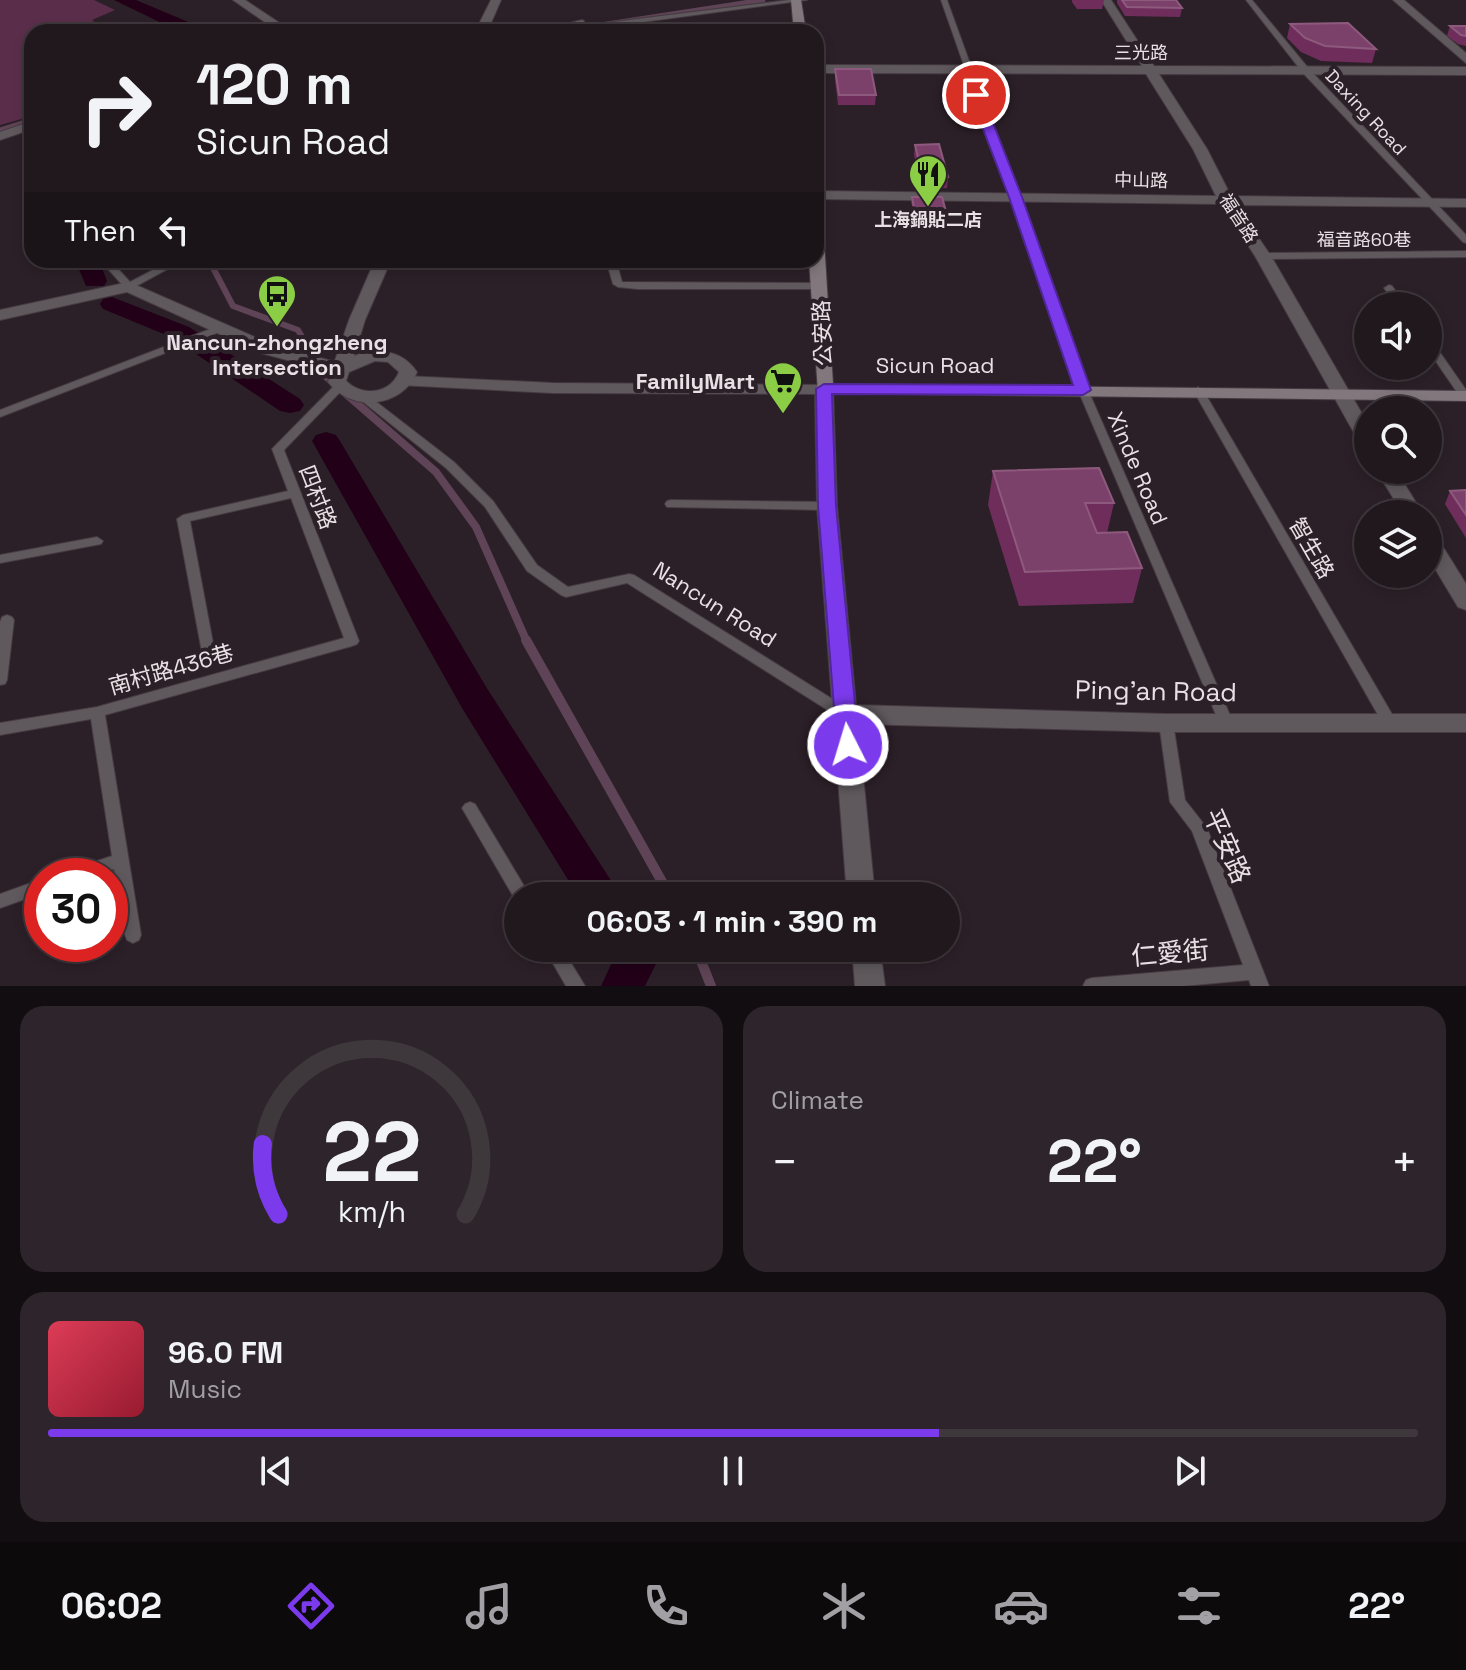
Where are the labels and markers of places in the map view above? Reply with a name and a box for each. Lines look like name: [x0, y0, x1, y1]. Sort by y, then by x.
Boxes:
pin: [942, 61, 1010, 129]
restaurant icon: 上海鍋貼二店: [907, 153, 949, 208]
place label: 上海鍋貼二店: [874, 208, 982, 231]
bus stop icon: Nancun-zhongzheng Intersection: [256, 273, 298, 328]
place label: Nancun-zhongzheng Intersection: [166, 328, 388, 381]
supermarket icon: FamilyMart: [762, 360, 804, 415]
place label: FamilyMart: [636, 367, 755, 395]

